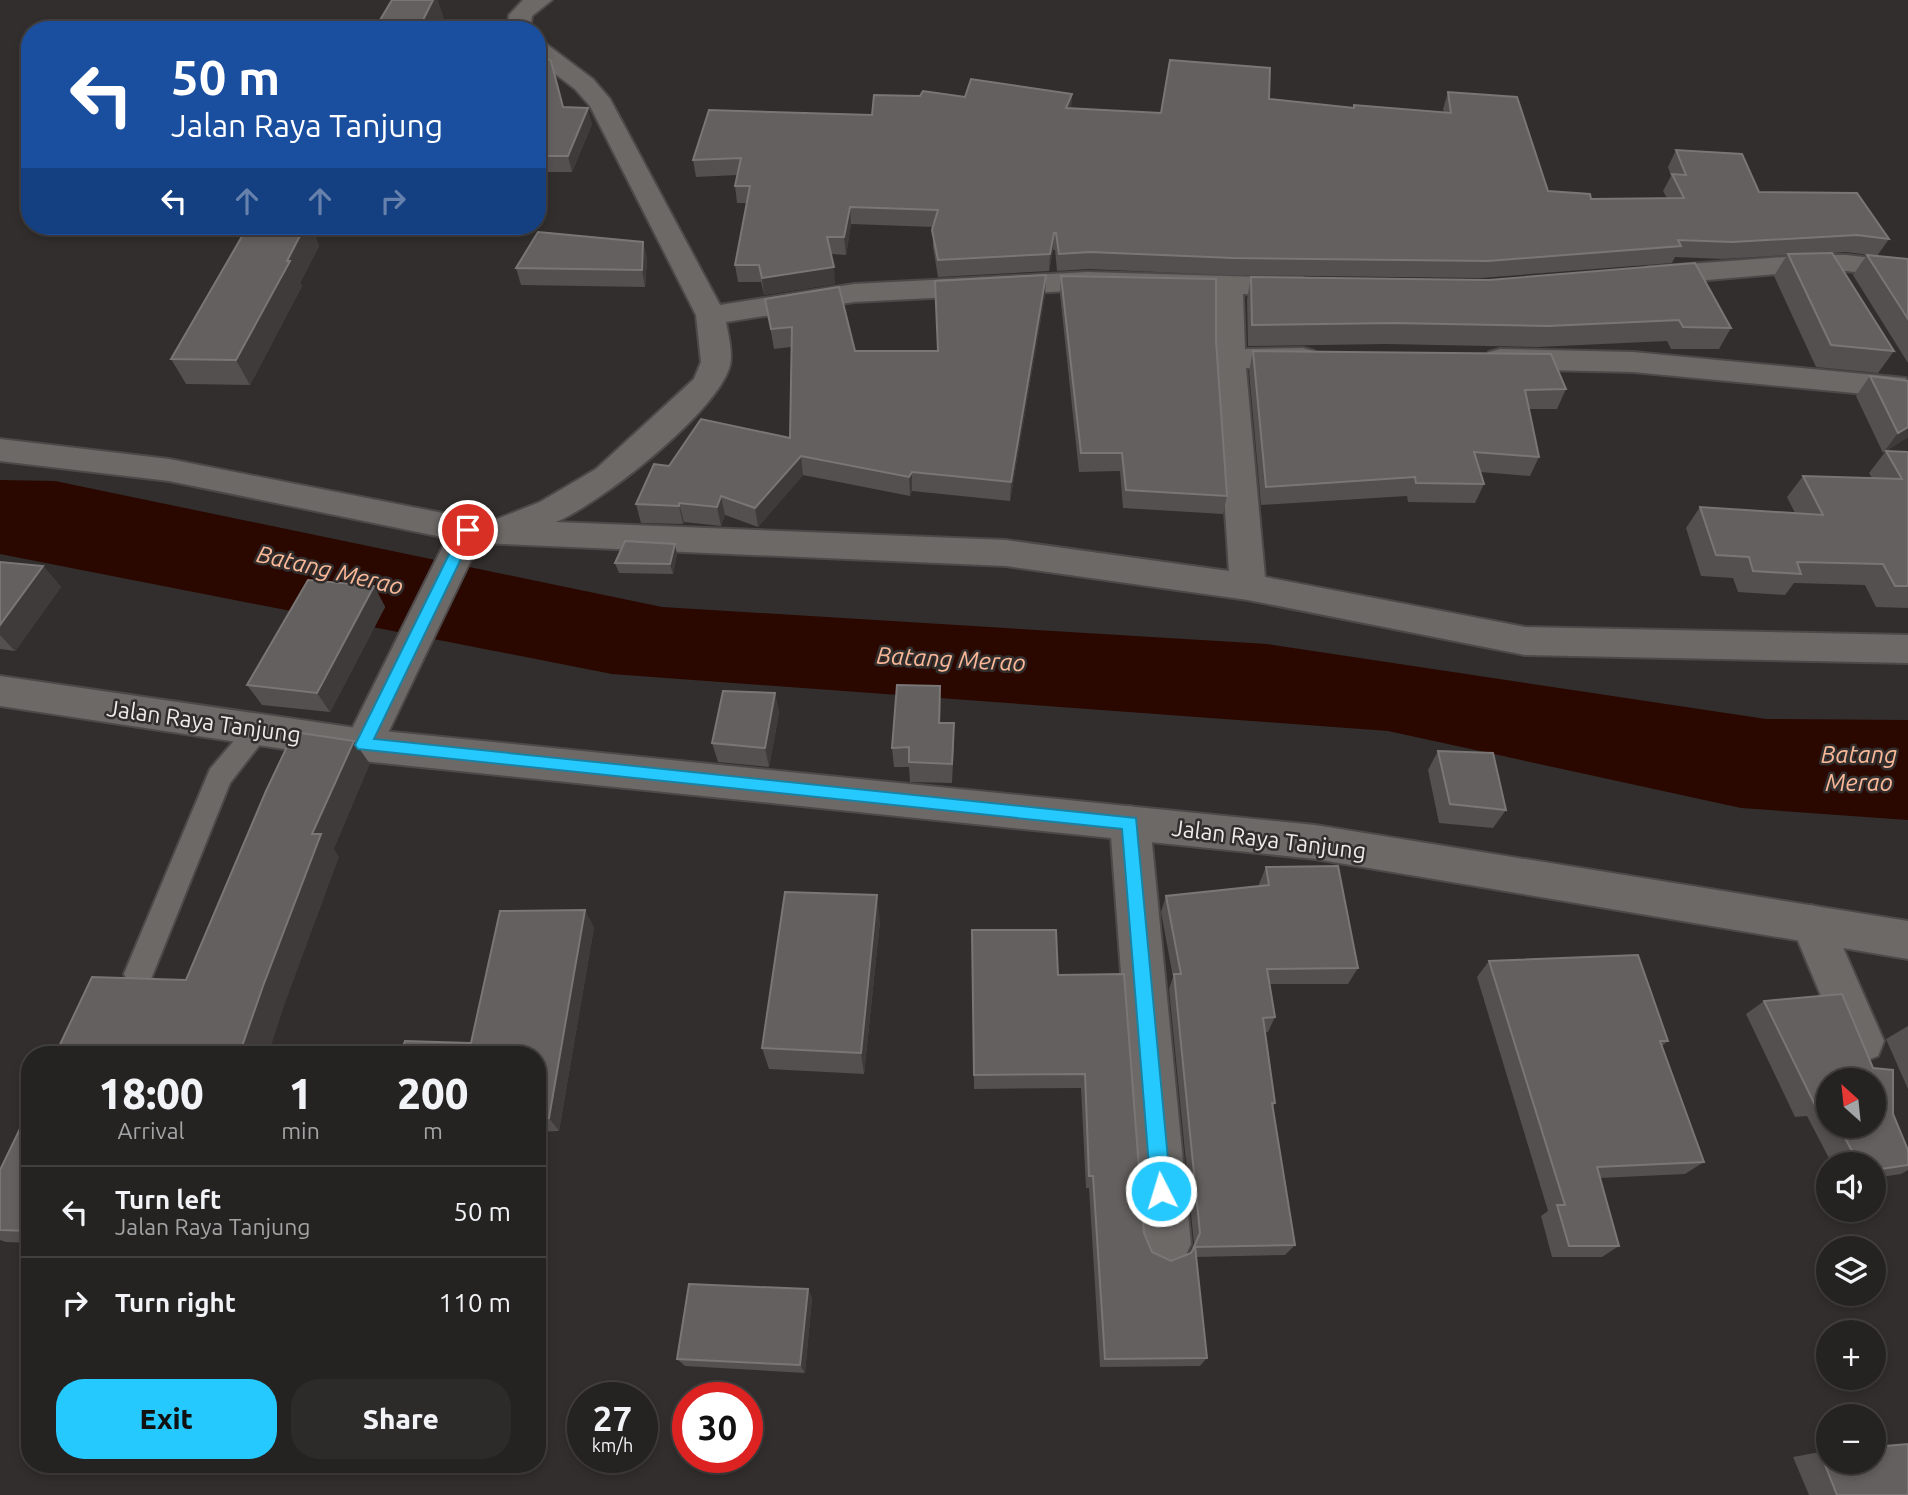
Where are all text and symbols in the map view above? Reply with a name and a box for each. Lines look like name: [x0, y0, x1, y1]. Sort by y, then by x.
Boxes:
icon: left: [56, 49, 147, 140]
text: 50 m: [171, 49, 280, 104]
text: Jalan Raya Tanjung: [171, 107, 443, 143]
icon: left: [155, 182, 193, 220]
icon: ahead: [228, 182, 266, 220]
icon: ahead: [301, 182, 339, 220]
icon: right: [374, 182, 412, 220]
pin: [438, 500, 498, 560]
icon: arrive: [449, 511, 487, 549]
water label: Batang Merao: [254, 540, 406, 600]
water label: Batang Merao: [876, 642, 1026, 676]
street label: Jalan Raya Tanjung: [105, 695, 303, 747]
water label: Batang Merao: [1821, 741, 1897, 796]
street label: Jalan Raya Tanjung: [1170, 815, 1368, 863]
north arrow: [1816, 1068, 1886, 1138]
map controls: [1816, 1068, 1886, 1474]
text: 18:00: [99, 1070, 204, 1117]
text: 1: [289, 1070, 312, 1117]
text: 200: [397, 1070, 468, 1117]
text: Arrival: [118, 1118, 185, 1143]
text: min: [281, 1118, 320, 1143]
text: m: [423, 1118, 443, 1143]
button: sound: [1816, 1152, 1886, 1222]
position arrow: [1124, 1154, 1198, 1228]
text: Turn left: [115, 1185, 221, 1214]
icon: left: [56, 1193, 94, 1231]
text: 50 m: [453, 1197, 511, 1226]
text: Jalan Raya Tanjung: [115, 1214, 311, 1239]
button: layers: [1816, 1236, 1886, 1306]
icon: right: [56, 1284, 94, 1322]
text: Turn right: [115, 1288, 236, 1317]
text: 110 m: [439, 1288, 511, 1317]
button: +: [1816, 1320, 1886, 1390]
button: Exit: [56, 1379, 277, 1459]
button: Share: [291, 1379, 511, 1459]
speed limit sign: 30: [672, 1382, 763, 1473]
text: 27: [593, 1398, 632, 1438]
button: −: [1816, 1404, 1886, 1474]
text: km/h: [592, 1435, 633, 1455]

